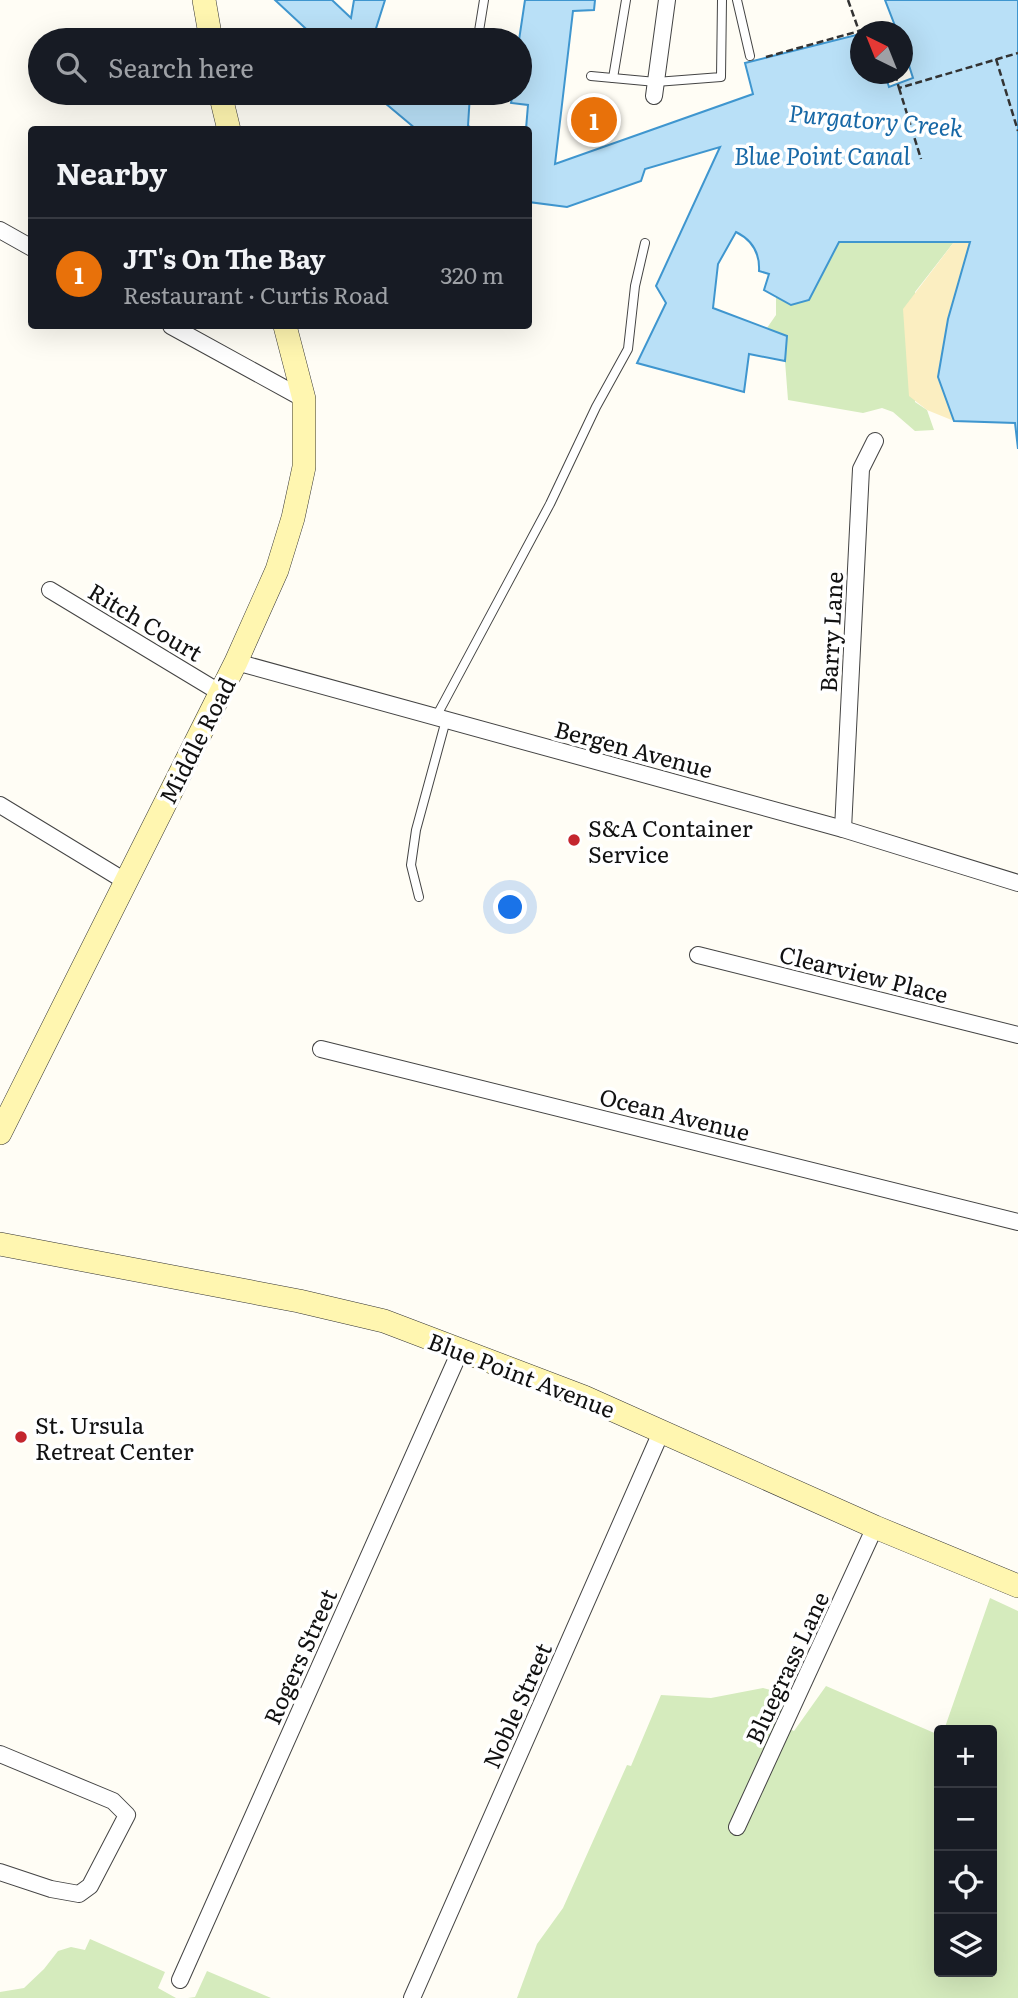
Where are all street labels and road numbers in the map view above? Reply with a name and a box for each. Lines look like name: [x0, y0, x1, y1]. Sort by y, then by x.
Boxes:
street label: Barry Lane: [810, 571, 850, 693]
street label: Ritch Court: [82, 573, 210, 669]
street label: Middle Road: [149, 671, 243, 809]
street label: Bergen Avenue: [551, 711, 717, 785]
street label: Clearview Place: [776, 936, 952, 1010]
street label: Ocean Avenue: [596, 1078, 754, 1148]
street label: Blue Point Avenue: [424, 1323, 620, 1425]
street label: Rogers Street: [254, 1582, 344, 1729]
street label: Bluegrass Lane: [736, 1585, 836, 1749]
street label: Noble Street: [473, 1636, 559, 1773]

